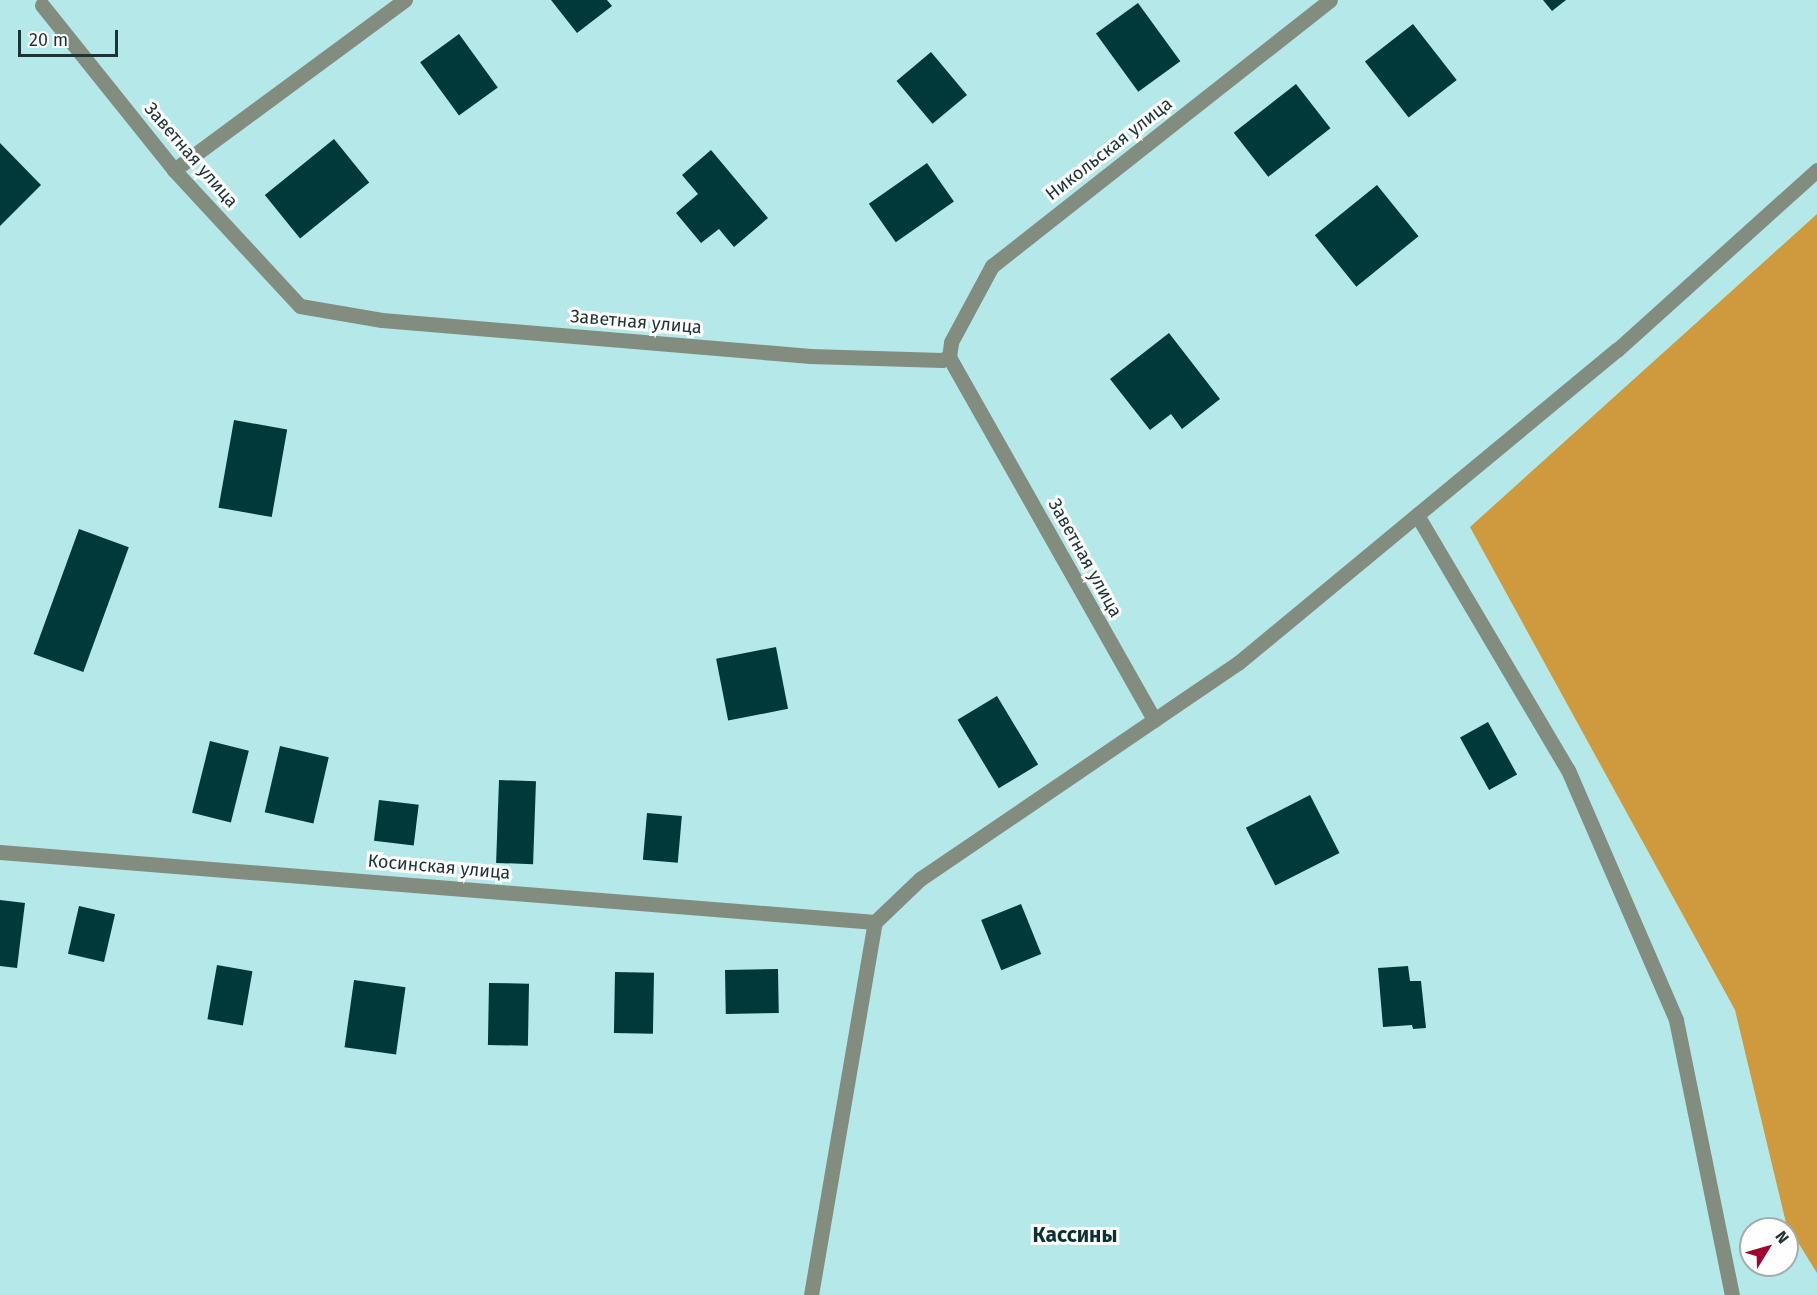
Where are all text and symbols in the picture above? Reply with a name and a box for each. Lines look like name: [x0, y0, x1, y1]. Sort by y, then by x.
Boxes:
scale bar: [21, 18, 122, 56]
text: 20 m: [29, 29, 68, 51]
street label: Никольская улица: [1041, 93, 1177, 205]
street label: Заветная улица: [140, 98, 242, 212]
street label: Заветная улица: [569, 305, 703, 339]
street label: Заветная улица: [1044, 495, 1126, 621]
street label: Косинская улица: [367, 850, 511, 884]
north arrow: [1739, 1217, 1799, 1277]
district label: Кассины: [1033, 1222, 1117, 1248]
text: N: [1771, 1227, 1793, 1247]

